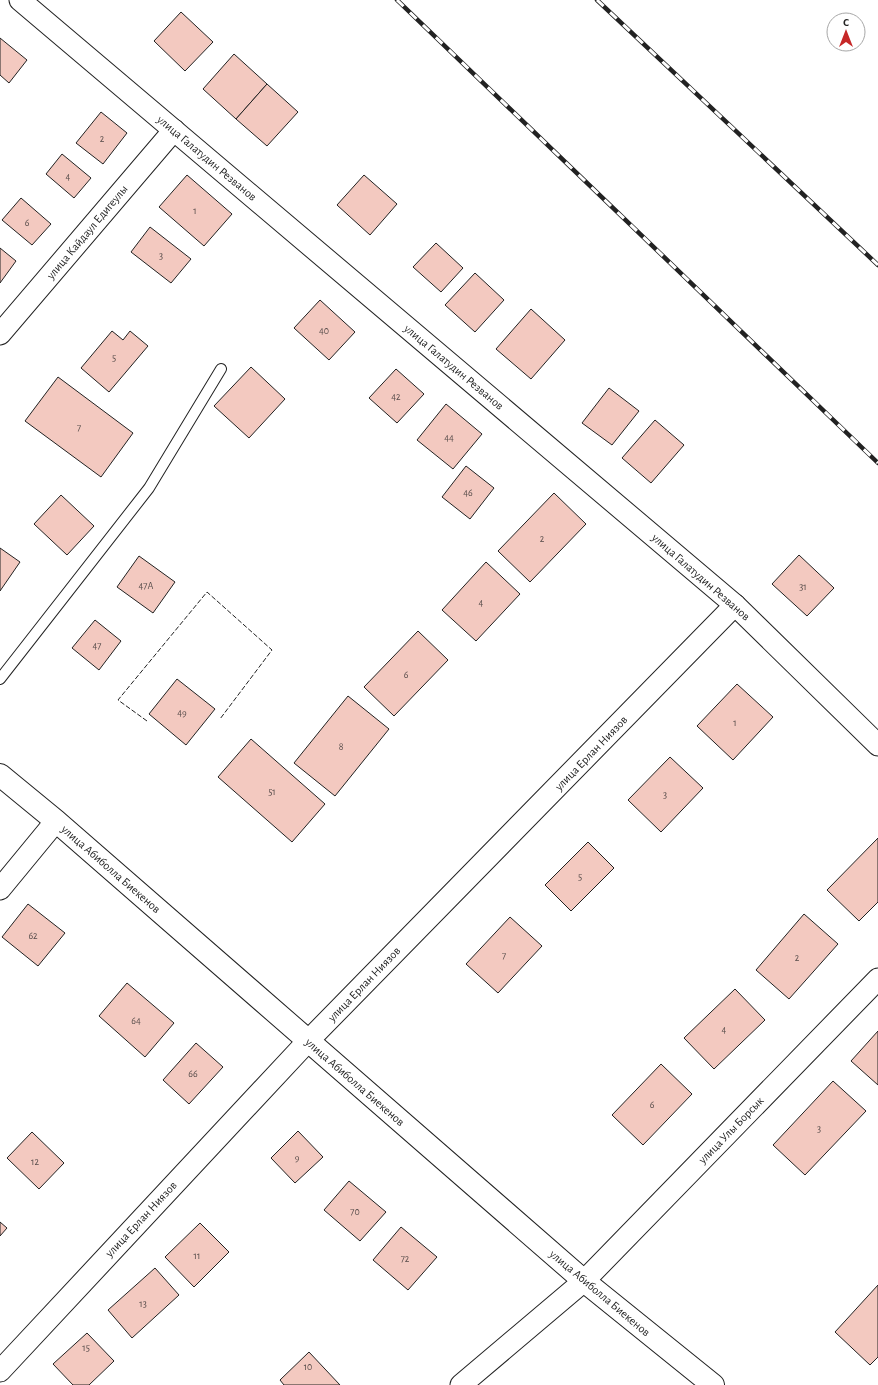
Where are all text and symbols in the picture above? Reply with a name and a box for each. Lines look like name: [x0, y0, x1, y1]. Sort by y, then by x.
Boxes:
north arrow: [826, 12, 866, 52]
text: С: [843, 17, 849, 28]
street label: улица Галатудин Резванов: [154, 112, 259, 204]
house number: 2: [100, 134, 105, 144]
house number: 4: [66, 172, 71, 182]
street label: улица Кайдаул Едигеулы: [44, 183, 130, 283]
house number: 1: [193, 206, 197, 216]
house number: 6: [25, 218, 30, 228]
house number: 3: [159, 251, 163, 261]
street label: улица Галатудин Резванов: [401, 321, 506, 413]
house number: 40: [319, 326, 329, 336]
house number: 5: [112, 353, 116, 363]
house number: 42: [391, 392, 401, 402]
house number: 7: [77, 423, 81, 433]
house number: 44: [444, 433, 454, 443]
house number: 46: [463, 488, 473, 498]
street label: улица Галатудин Резванов: [648, 531, 753, 624]
house number: 2: [540, 534, 545, 544]
house number: 47А: [139, 581, 154, 591]
house number: 31: [799, 582, 807, 592]
house number: 4: [479, 598, 484, 608]
house number: 47: [93, 641, 101, 651]
house number: 6: [404, 670, 409, 680]
house number: 49: [177, 708, 187, 718]
street label: улица Ерлан Ниязов: [552, 713, 631, 794]
house number: 1: [733, 718, 737, 728]
house number: 8: [339, 742, 344, 752]
house number: 51: [268, 787, 276, 797]
house number: 3: [663, 790, 667, 800]
street label: улица Абиболла Биекенов: [58, 822, 163, 916]
house number: 5: [578, 872, 582, 882]
house number: 62: [28, 931, 38, 941]
street label: улица Ерлан Ниязов: [325, 944, 404, 1025]
house number: 7: [502, 951, 506, 961]
house number: 2: [795, 953, 800, 963]
house number: 64: [131, 1016, 141, 1026]
house number: 4: [722, 1025, 727, 1035]
street label: улица Абиболла Биекенов: [302, 1035, 407, 1129]
house number: 66: [188, 1069, 198, 1079]
street label: улица Улы Борсык: [695, 1094, 767, 1167]
house number: 6: [650, 1100, 655, 1110]
house number: 3: [817, 1124, 821, 1134]
house number: 9: [295, 1153, 300, 1163]
house number: 12: [31, 1157, 39, 1167]
street label: улица Ерлан Ниязов: [102, 1179, 180, 1261]
house number: 70: [350, 1207, 360, 1217]
street label: улица Абиболла Биекенов: [546, 1247, 653, 1339]
house number: 11: [194, 1251, 200, 1261]
house number: 72: [401, 1254, 410, 1264]
house number: 13: [139, 1299, 147, 1309]
house number: 15: [82, 1343, 90, 1353]
house number: 10: [304, 1362, 312, 1372]

